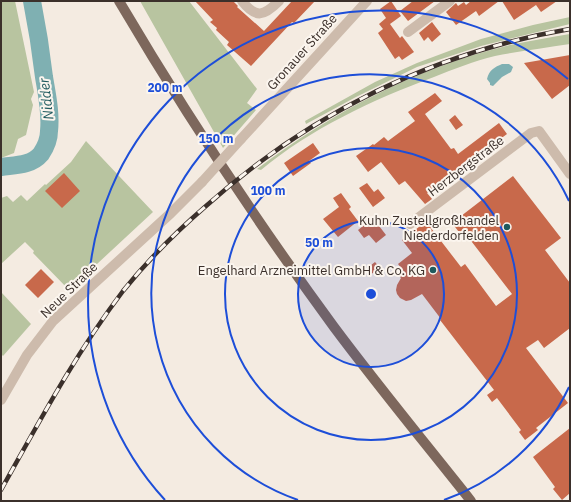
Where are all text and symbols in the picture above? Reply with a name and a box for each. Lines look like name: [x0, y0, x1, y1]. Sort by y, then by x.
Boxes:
street label: Gronauer Straße: [263, 10, 341, 94]
water label: Nidder: [34, 76, 57, 121]
text: 200 m: [147, 80, 183, 95]
text: 150 m: [198, 131, 234, 146]
street label: Herzbergstraße: [425, 132, 507, 200]
text: 100 m: [250, 183, 286, 198]
place label: Kuhn Zustellgroßhandel Niederdorfelden: [359, 212, 499, 244]
marker: Kuhn Zustellgroßhandel Niederdorfelden: [502, 222, 512, 232]
text: 50 m: [305, 235, 333, 250]
street label: Neue Straße: [37, 258, 101, 322]
place label: Engelhard Arzneimittel GmbH & Co. KG: [198, 262, 425, 279]
marker: Engelhard Arzneimittel GmbH & Co. KG: [428, 265, 438, 275]
centre of rings: [364, 287, 378, 301]

